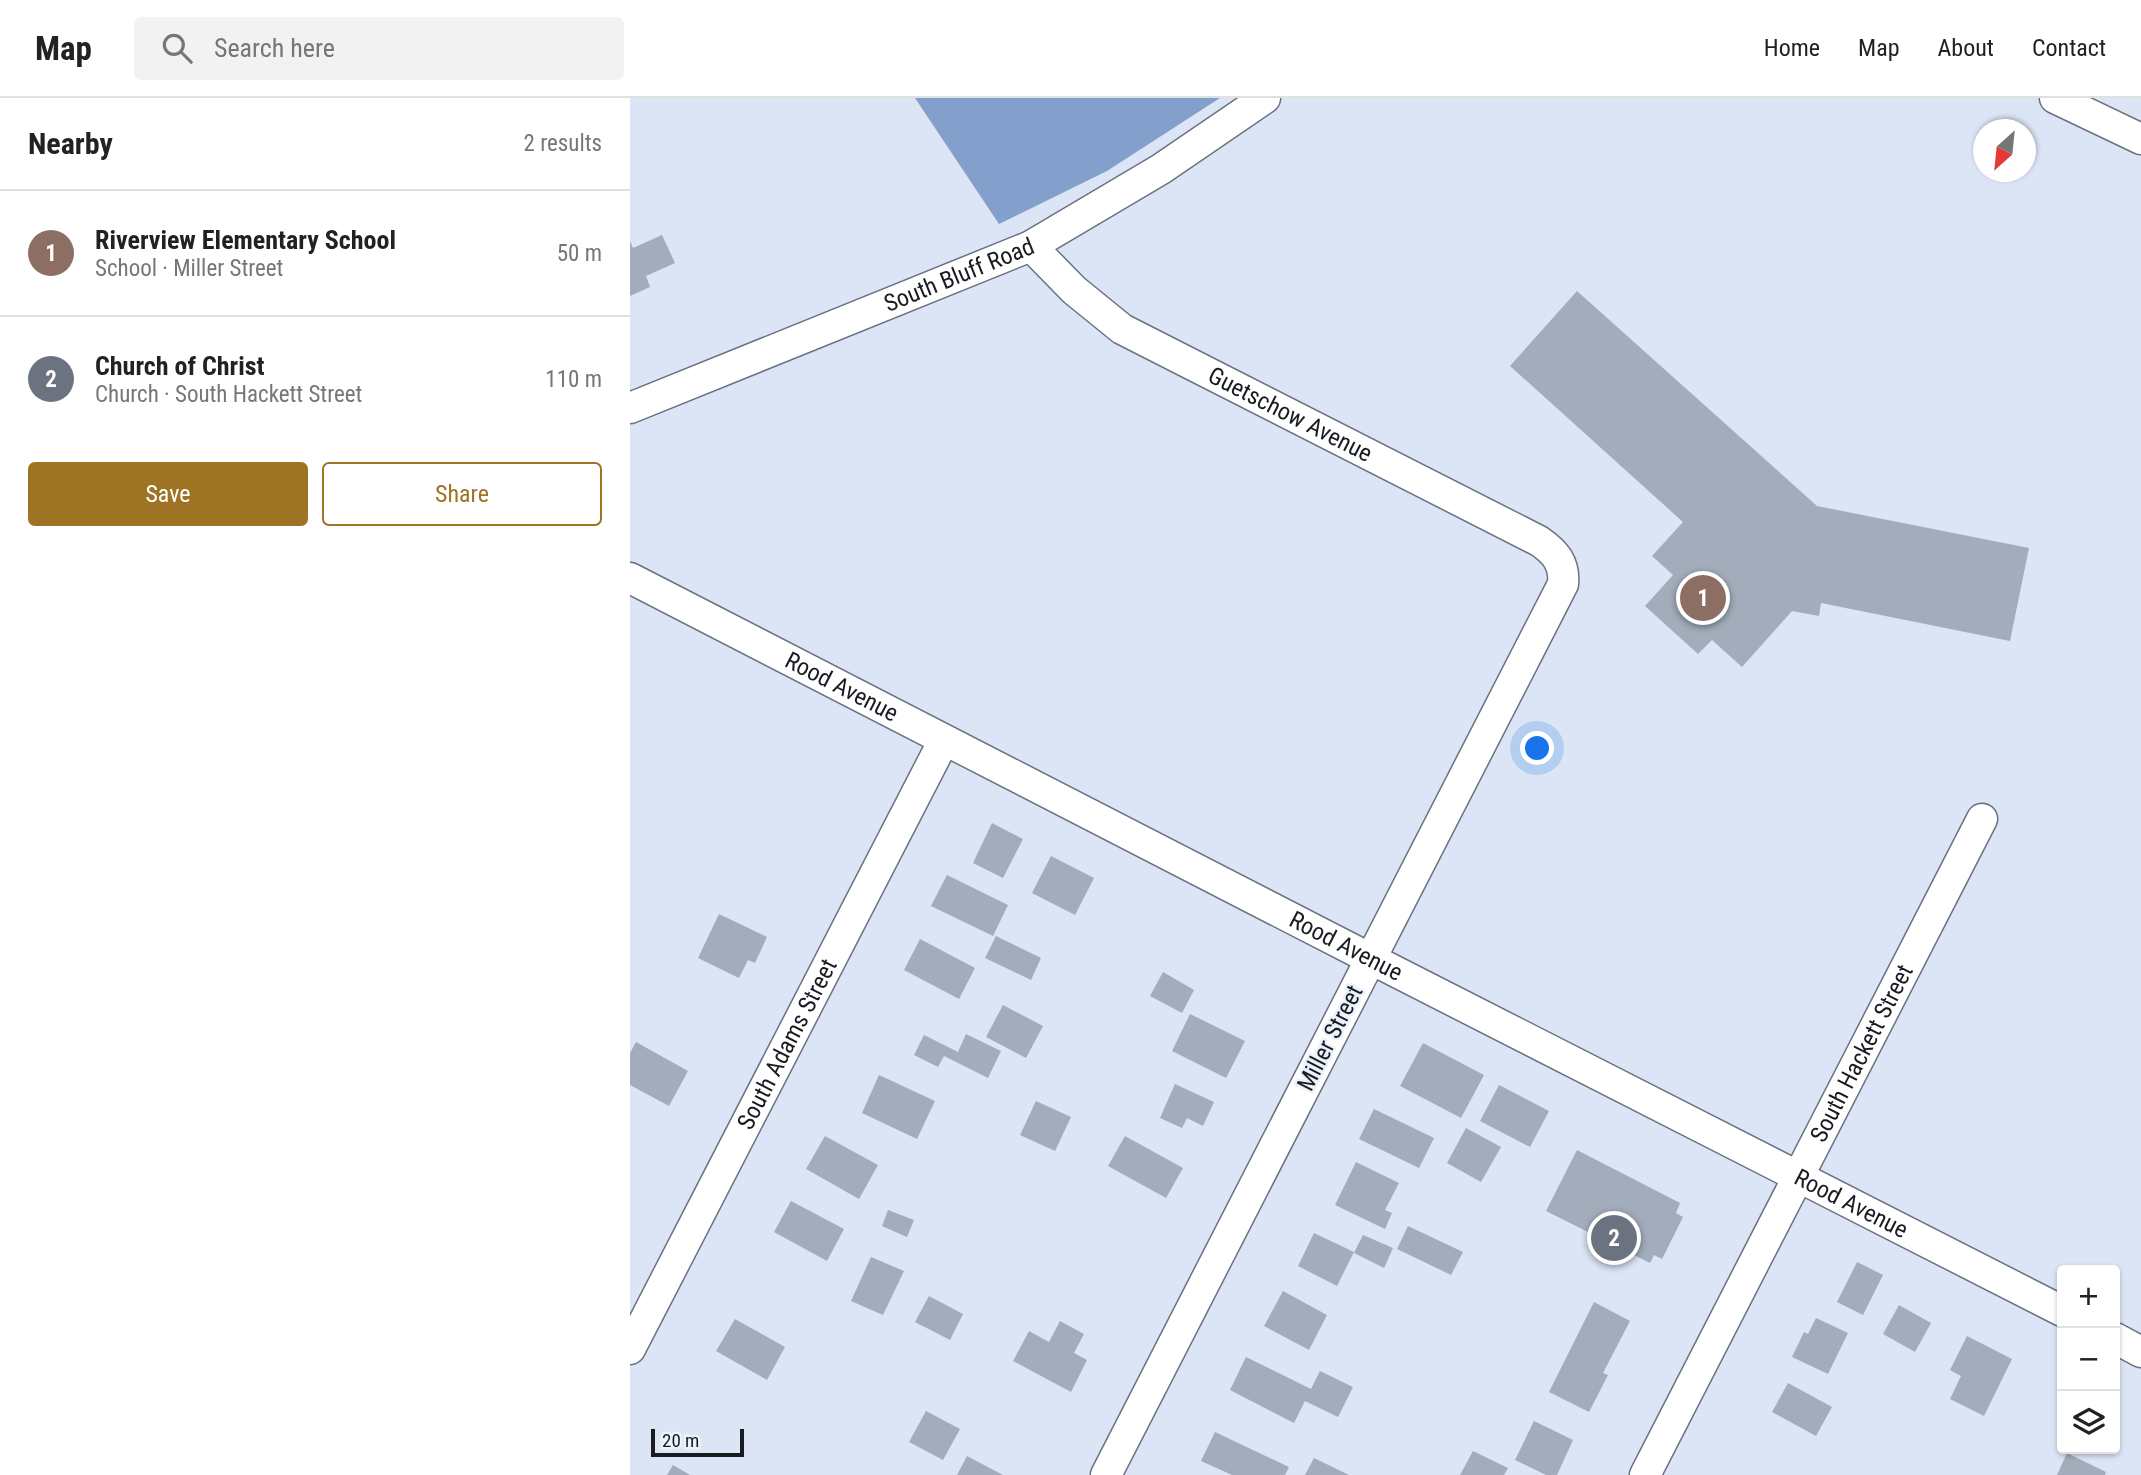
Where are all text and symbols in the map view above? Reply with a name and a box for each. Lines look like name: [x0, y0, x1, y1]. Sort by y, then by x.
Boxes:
search box: [134, 17, 624, 80]
text: Map: [35, 29, 92, 68]
icon: search: [158, 29, 196, 67]
text: Search here: [214, 33, 335, 63]
text: Home: [1764, 34, 1820, 62]
text: Map: [1858, 34, 1900, 62]
text: About: [1938, 34, 1994, 62]
text: Contact: [2032, 34, 2106, 62]
north arrow: [1973, 119, 2036, 182]
text: Nearby: [28, 126, 113, 161]
text: 2 results: [524, 130, 602, 157]
text: Riverview Elementary School: [95, 225, 396, 255]
street label: South Bluff Road: [880, 232, 1038, 318]
text: 1: [45, 240, 57, 267]
text: 50 m: [557, 240, 602, 267]
text: School · Miller Street: [95, 255, 283, 282]
text: Church of Christ: [95, 351, 265, 381]
street label: Guetschow Avenue: [1204, 361, 1377, 468]
text: 2: [45, 366, 57, 393]
text: 110 m: [545, 366, 602, 393]
text: Church · South Hackett Street: [95, 381, 362, 408]
button: Save: [28, 462, 308, 526]
button: Share: [322, 462, 602, 526]
pin: 1: [1680, 572, 1726, 624]
street label: Rood Avenue: [780, 646, 903, 727]
your location: [1520, 731, 1554, 765]
street label: Rood Avenue: [1285, 905, 1407, 987]
street label: South Adams Street: [732, 954, 843, 1134]
street label: South Hackett Street: [1804, 960, 1919, 1147]
street label: Miller Street: [1291, 980, 1369, 1096]
street label: Rood Avenue: [1790, 1163, 1912, 1244]
pin: 2: [1591, 1212, 1637, 1264]
map controls: [2057, 1265, 2120, 1454]
button: +: [2057, 1265, 2120, 1328]
button: −: [2057, 1328, 2120, 1391]
button: layers: [2057, 1391, 2120, 1454]
scale bar: [651, 1426, 744, 1458]
text: 20 m: [662, 1429, 699, 1452]

